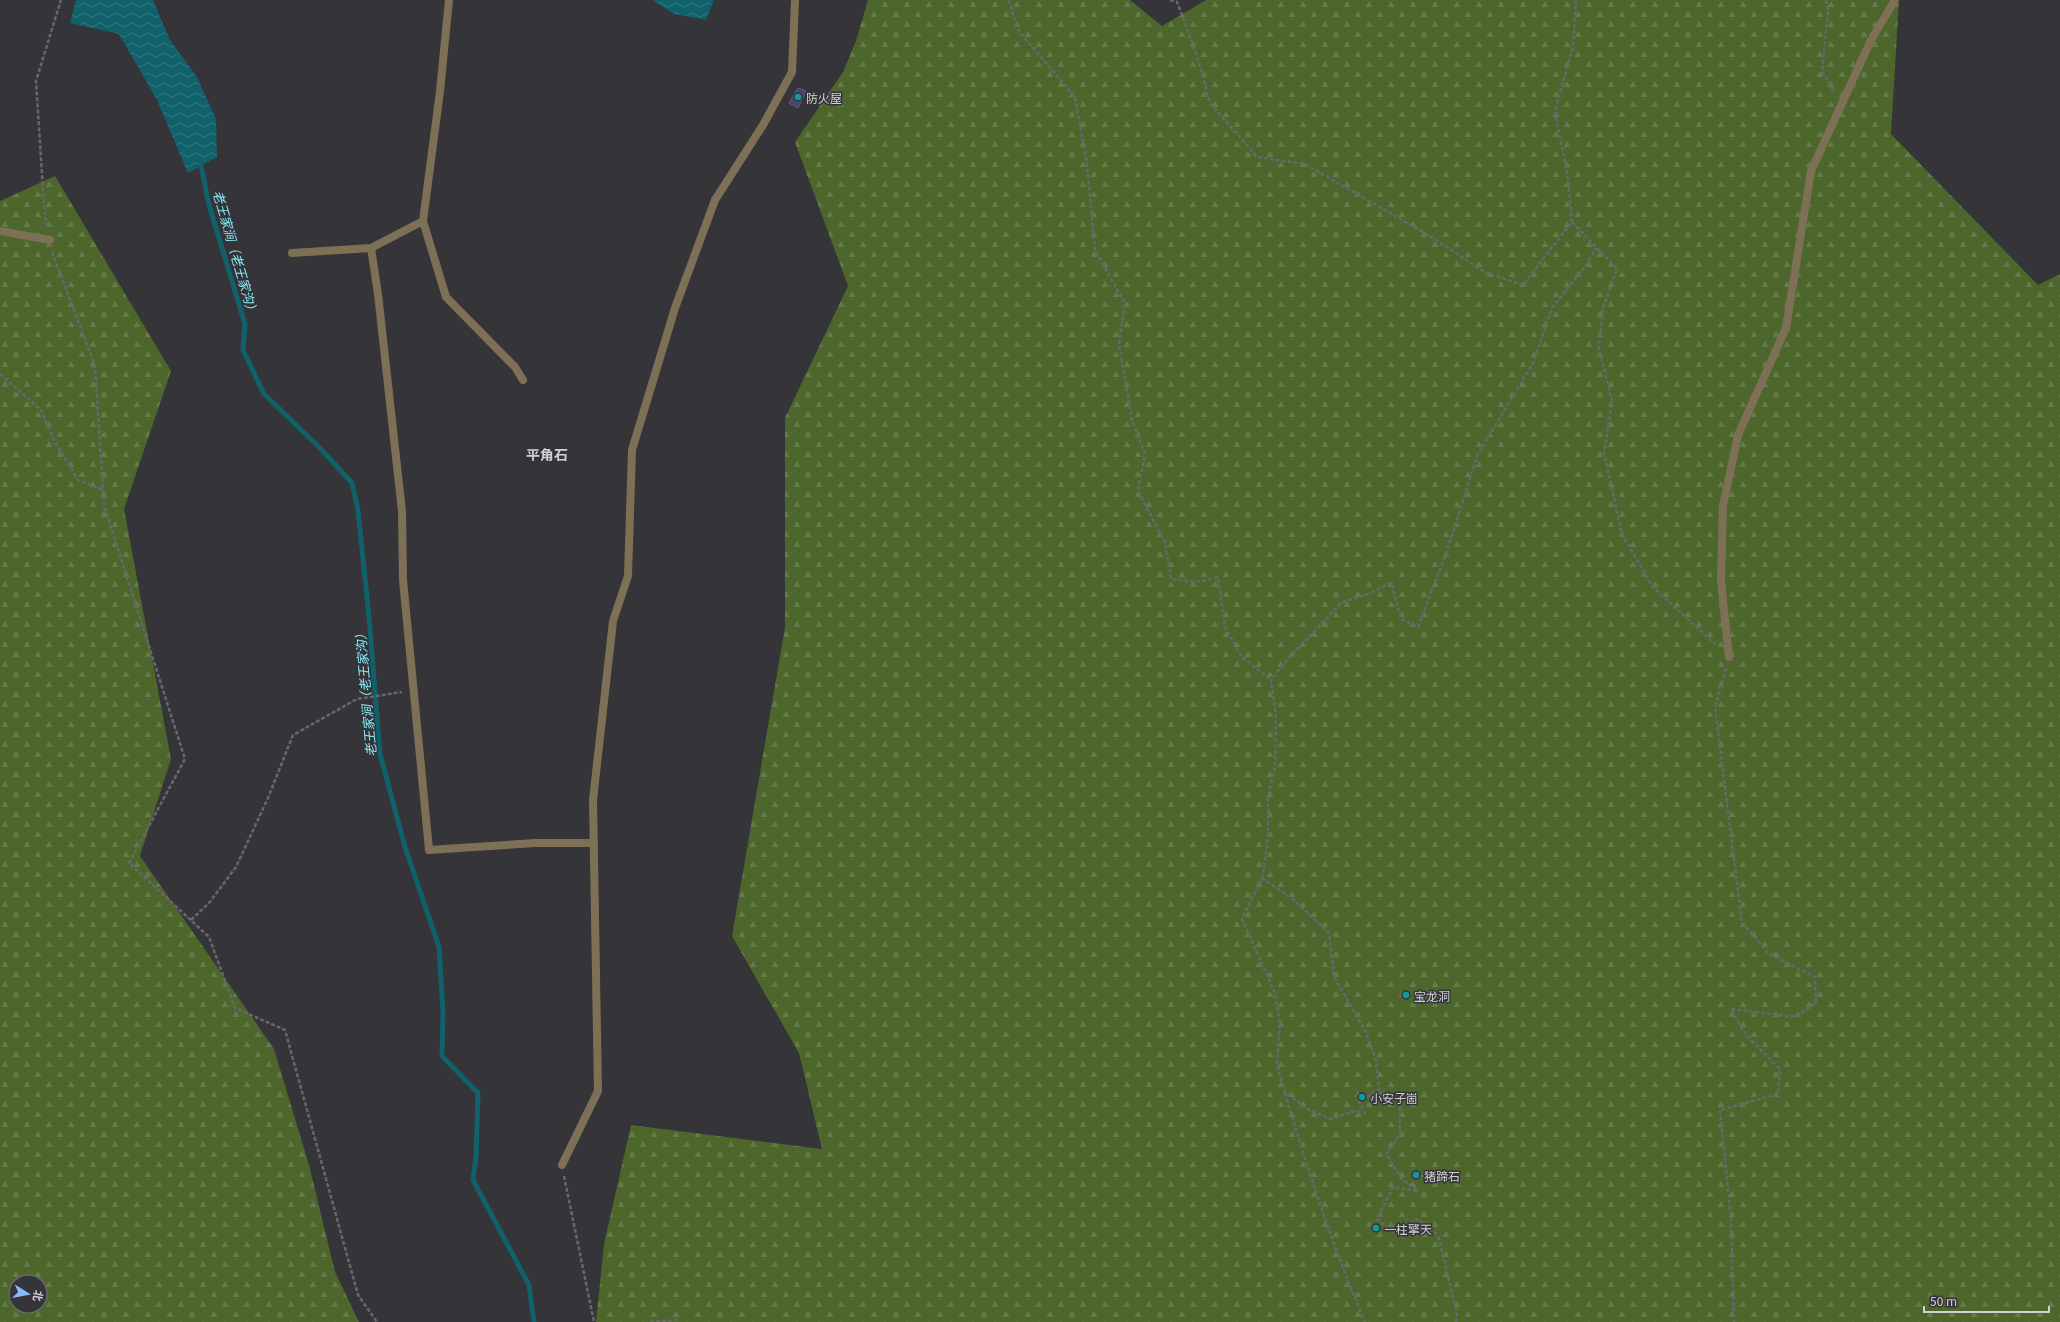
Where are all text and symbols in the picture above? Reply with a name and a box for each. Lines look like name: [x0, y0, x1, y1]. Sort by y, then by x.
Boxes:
place label: 防火屋: [806, 89, 842, 106]
marker: 防火屋: [793, 92, 803, 102]
water label: 老王家涧（老王家沟）: [209, 188, 263, 318]
district label: 平角石: [526, 444, 568, 464]
water label: 老王家涧（老王家沟）: [350, 626, 380, 758]
place label: 宝龙洞: [1414, 987, 1450, 1004]
marker: 宝龙洞: [1401, 990, 1411, 1000]
place label: 小安子崮: [1370, 1089, 1418, 1106]
marker: 小安子崮: [1357, 1092, 1367, 1102]
place label: 猪蹄石: [1424, 1167, 1460, 1184]
marker: 猪蹄石: [1411, 1170, 1421, 1180]
place label: 一柱擎天: [1384, 1220, 1432, 1237]
marker: 一柱擎天: [1371, 1223, 1381, 1233]
north arrow: [8, 1274, 48, 1314]
scale bar: [1924, 1288, 2049, 1314]
text: 北: [30, 1289, 48, 1303]
text: 50 m: [1930, 1292, 1957, 1309]

